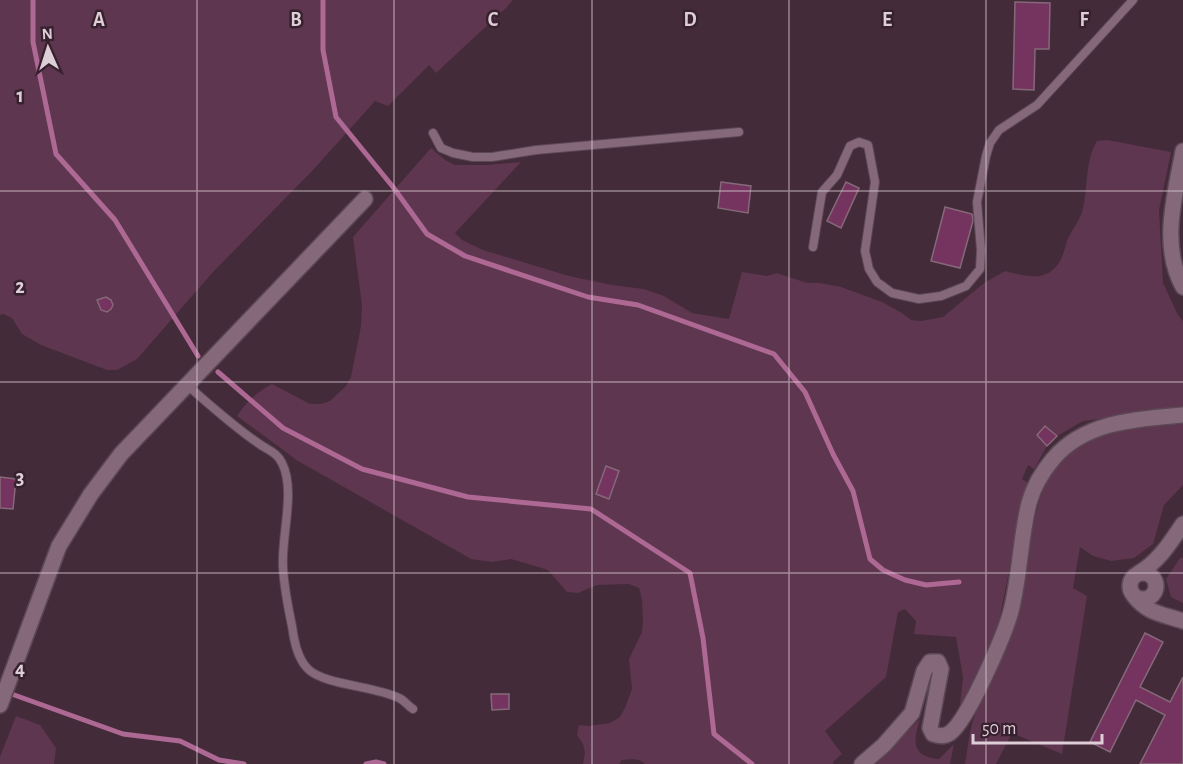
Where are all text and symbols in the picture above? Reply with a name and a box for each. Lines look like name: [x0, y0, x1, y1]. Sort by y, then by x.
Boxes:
text: A: [93, 10, 105, 30]
text: B: [290, 10, 302, 30]
text: C: [488, 10, 499, 30]
text: D: [683, 10, 697, 30]
text: E: [882, 10, 892, 30]
text: F: [1079, 10, 1089, 30]
north arrow: [18, 18, 78, 78]
text: N: [41, 26, 53, 42]
text: 1: [16, 86, 24, 106]
text: 2: [15, 277, 25, 297]
text: 3: [16, 468, 24, 488]
text: 4: [15, 659, 25, 679]
scale bar: [973, 707, 1102, 745]
text: 50 m: [982, 720, 1016, 738]

